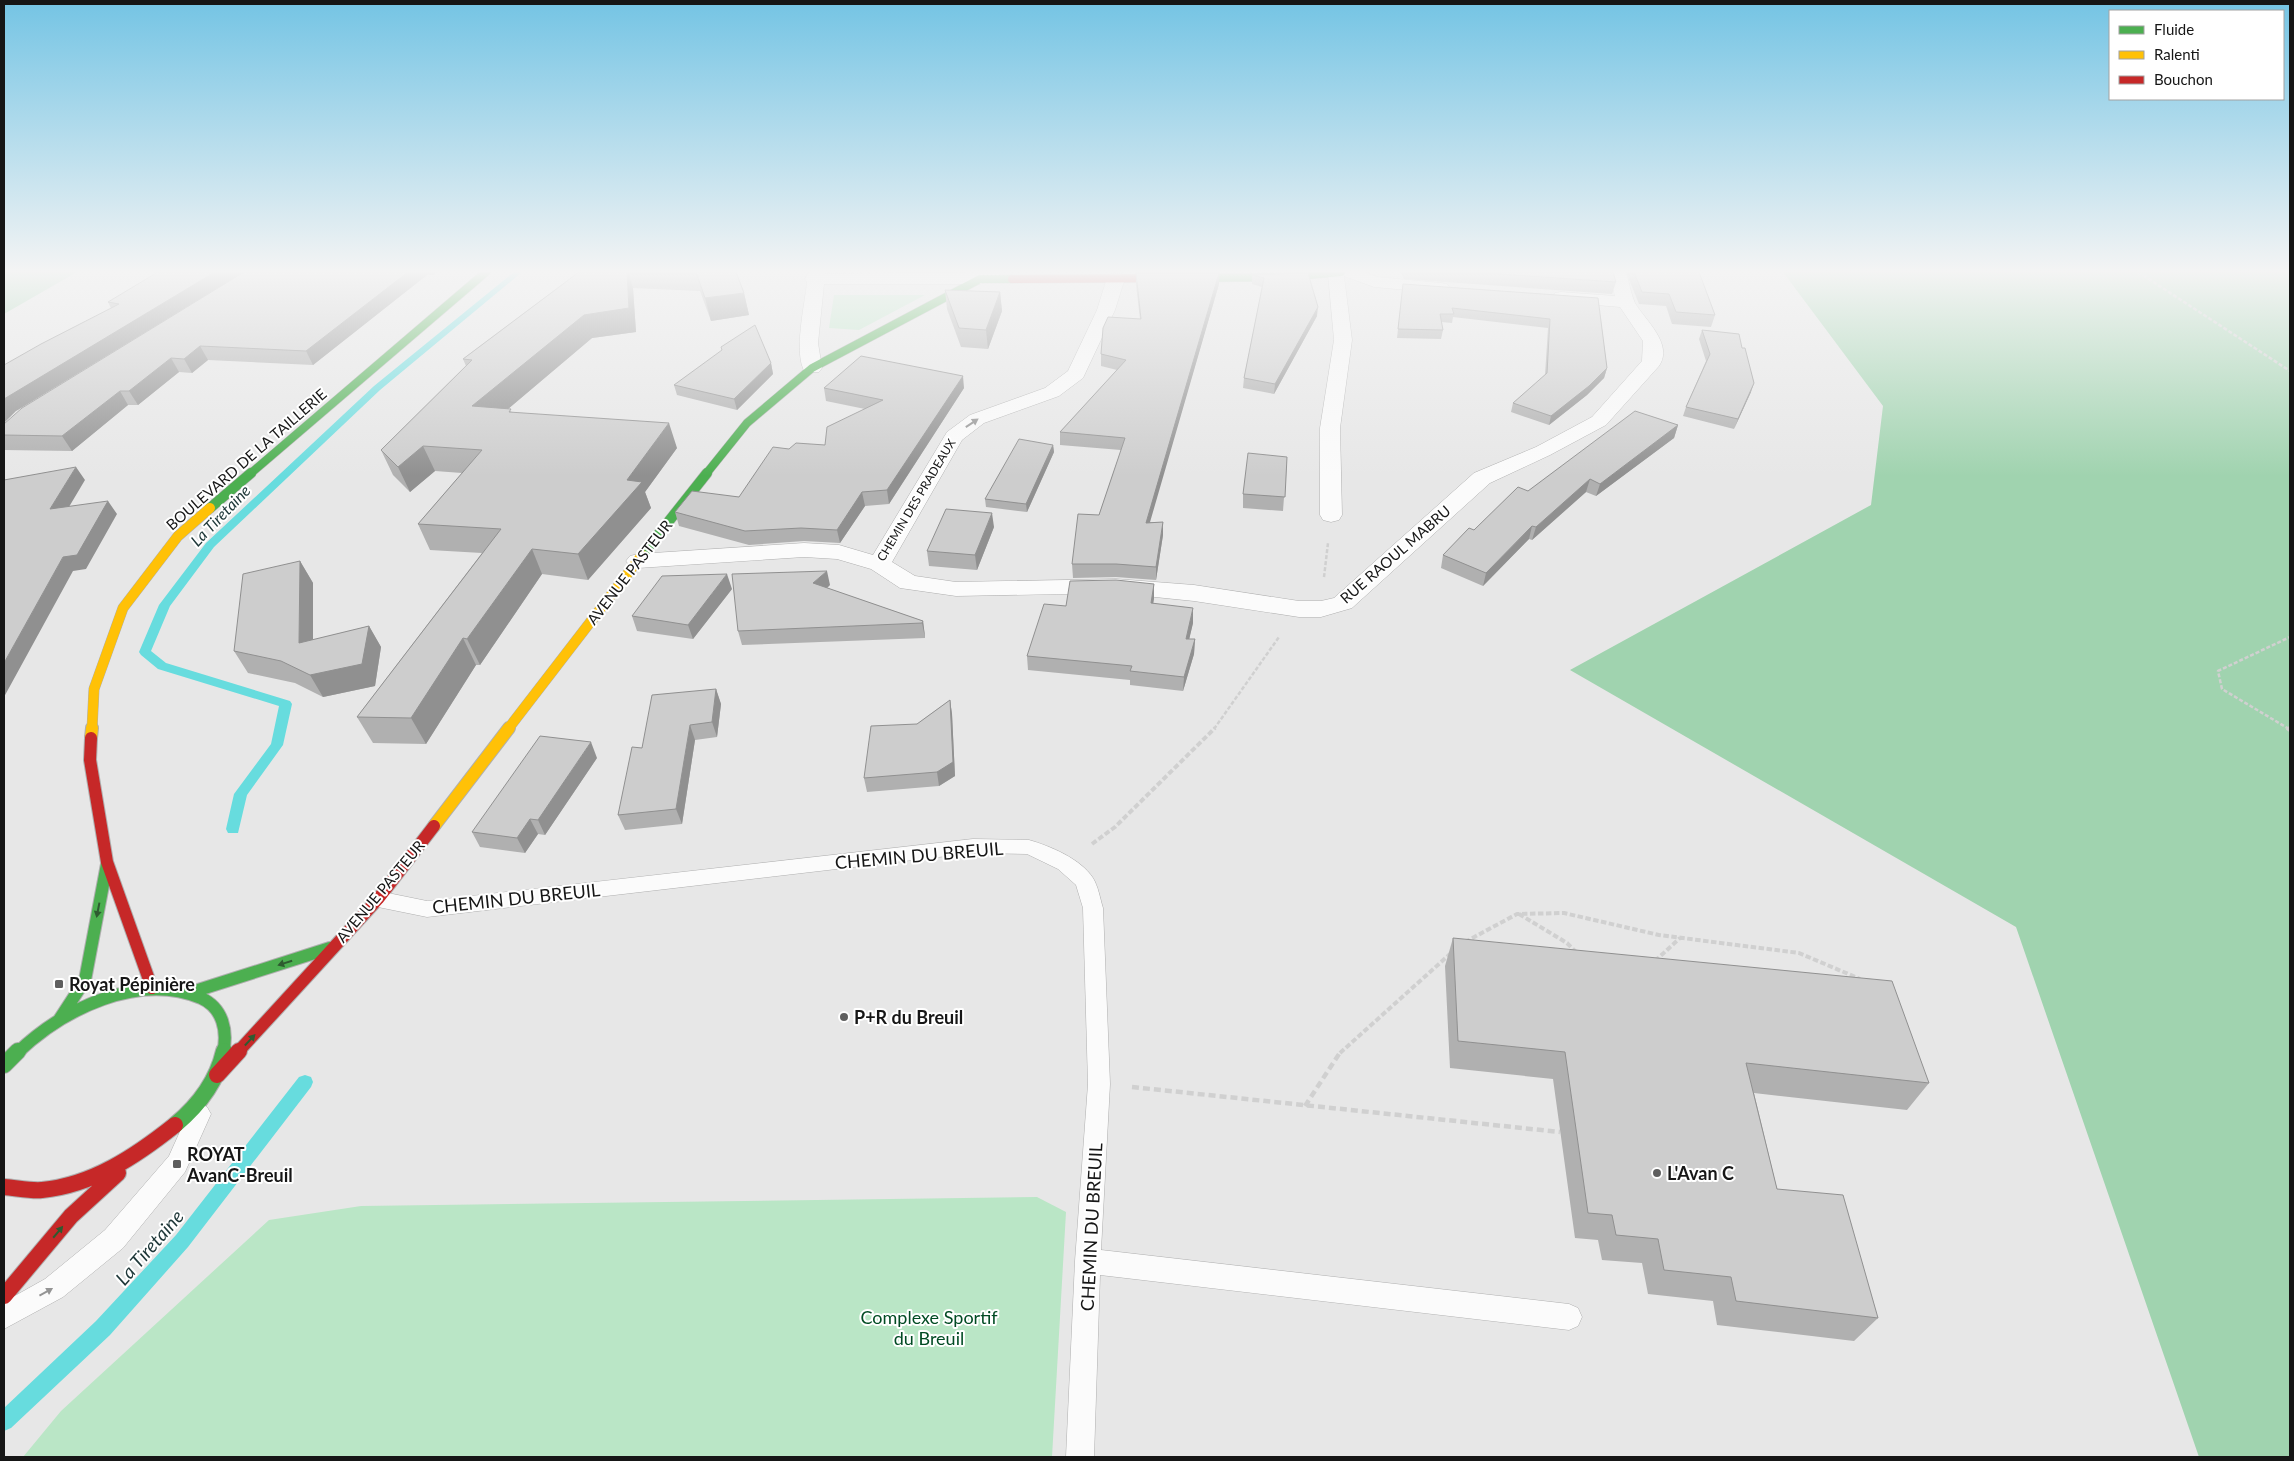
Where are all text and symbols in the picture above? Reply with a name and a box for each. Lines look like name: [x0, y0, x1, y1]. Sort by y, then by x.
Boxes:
legend: [2109, 10, 2284, 100]
text: Fluide: [2154, 20, 2194, 38]
text: Ralenti: [2154, 45, 2200, 63]
text: Bouchon: [2154, 70, 2213, 88]
street label: BOULEVARD DE LA TAILLERIE: [162, 385, 330, 533]
one-way arrow: [966, 418, 979, 427]
street label: CHEMIN DES PRADEAUX: [874, 436, 959, 564]
water label: La Tiretaine: [186, 480, 254, 549]
street label: RUE RAOUL MABRU: [1336, 501, 1454, 607]
street label: AVENUE PASTEUR: [583, 516, 676, 628]
street label: AVENUE PASTEUR: [332, 836, 428, 946]
street label: CHEMIN DU BREUIL: [834, 837, 1004, 873]
street label: CHEMIN DU BREUIL: [431, 878, 601, 918]
one-way arrow: [94, 903, 102, 918]
one-way arrow: [278, 960, 293, 968]
place label: Royat Pépinière: [69, 973, 195, 995]
marker: Royat Pépinière: [53, 978, 65, 990]
place label: P+R du Breuil: [854, 1006, 963, 1028]
marker: P+R du Breuil: [838, 1011, 850, 1023]
one-way arrow: [244, 1034, 256, 1046]
street label: CHEMIN DU BREUIL: [1076, 1142, 1106, 1312]
place label: ROYAT AvanC-Breuil: [186, 1143, 293, 1186]
marker: ROYAT AvanC-Breuil: [171, 1158, 183, 1170]
place label: L'Avan C: [1667, 1162, 1734, 1184]
marker: L'Avan C: [1651, 1167, 1663, 1179]
water label: La Tiretaine: [110, 1205, 188, 1289]
one-way arrow: [52, 1226, 63, 1239]
one-way arrow: [39, 1288, 54, 1296]
park label: Complexe Sportif du Breuil: [860, 1306, 998, 1349]

